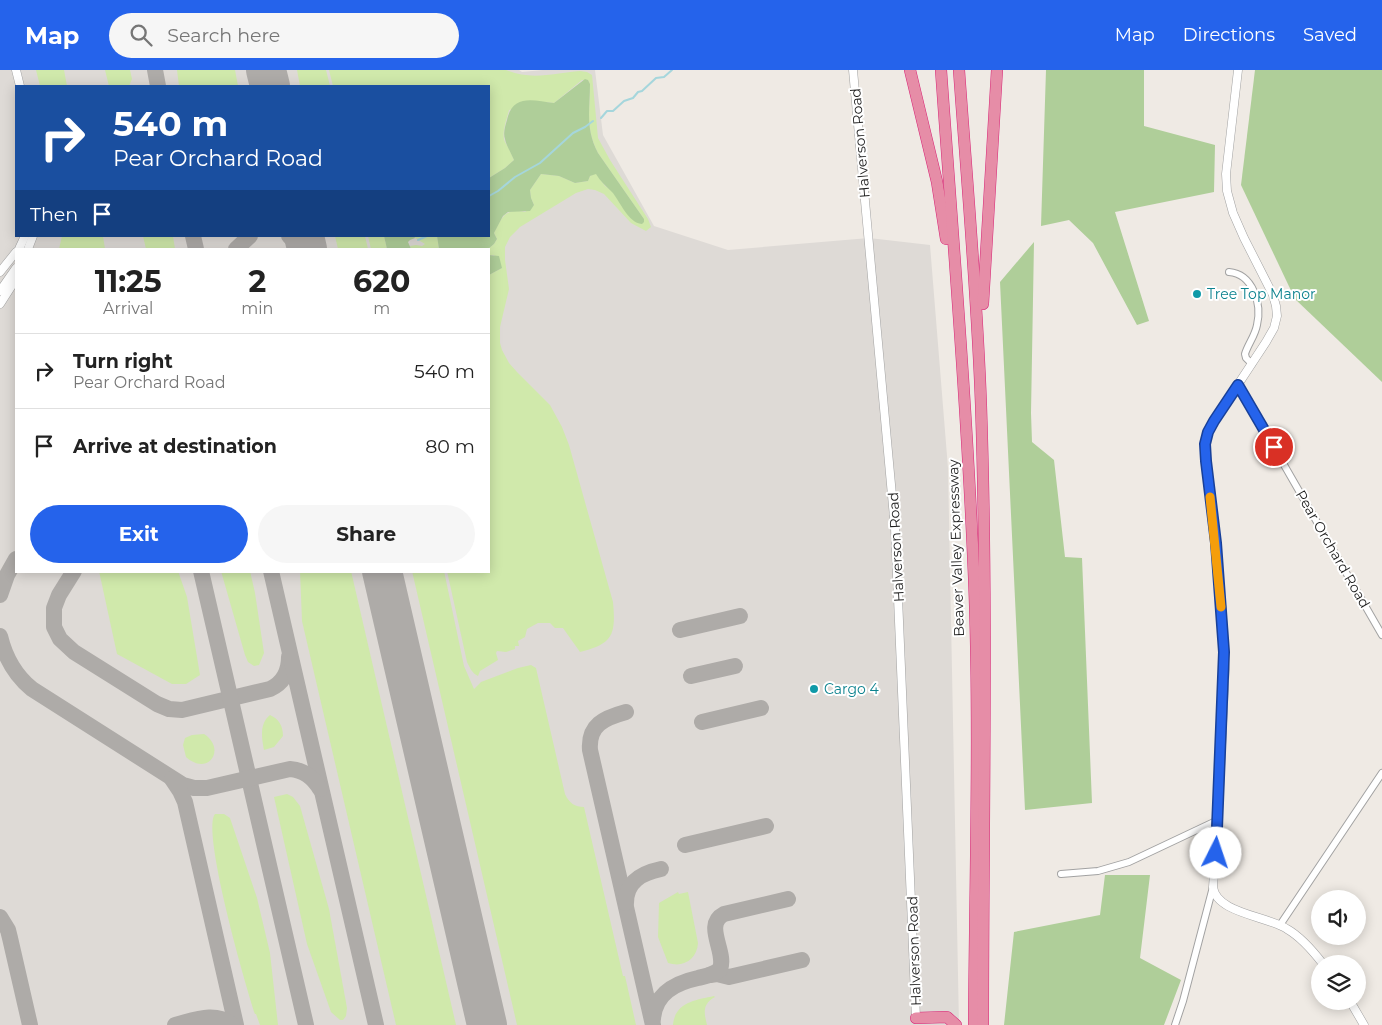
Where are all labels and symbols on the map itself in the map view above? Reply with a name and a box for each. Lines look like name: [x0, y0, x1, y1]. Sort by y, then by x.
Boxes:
street label: Halverson Road: [846, 87, 874, 199]
place label: Tree Top Manor: [1207, 285, 1316, 303]
marker: Tree Top Manor: [1191, 288, 1203, 300]
pin: [1253, 426, 1295, 468]
street label: Beaver Valley Expressway: [944, 459, 968, 637]
street label: Pear Orchard Road: [1292, 487, 1374, 611]
street label: Halverson Road: [884, 492, 908, 602]
place label: Cargo 4: [824, 680, 880, 698]
marker: Cargo 4: [808, 683, 820, 695]
position arrow: [1189, 826, 1241, 878]
street label: Halverson Road: [903, 896, 925, 1006]

